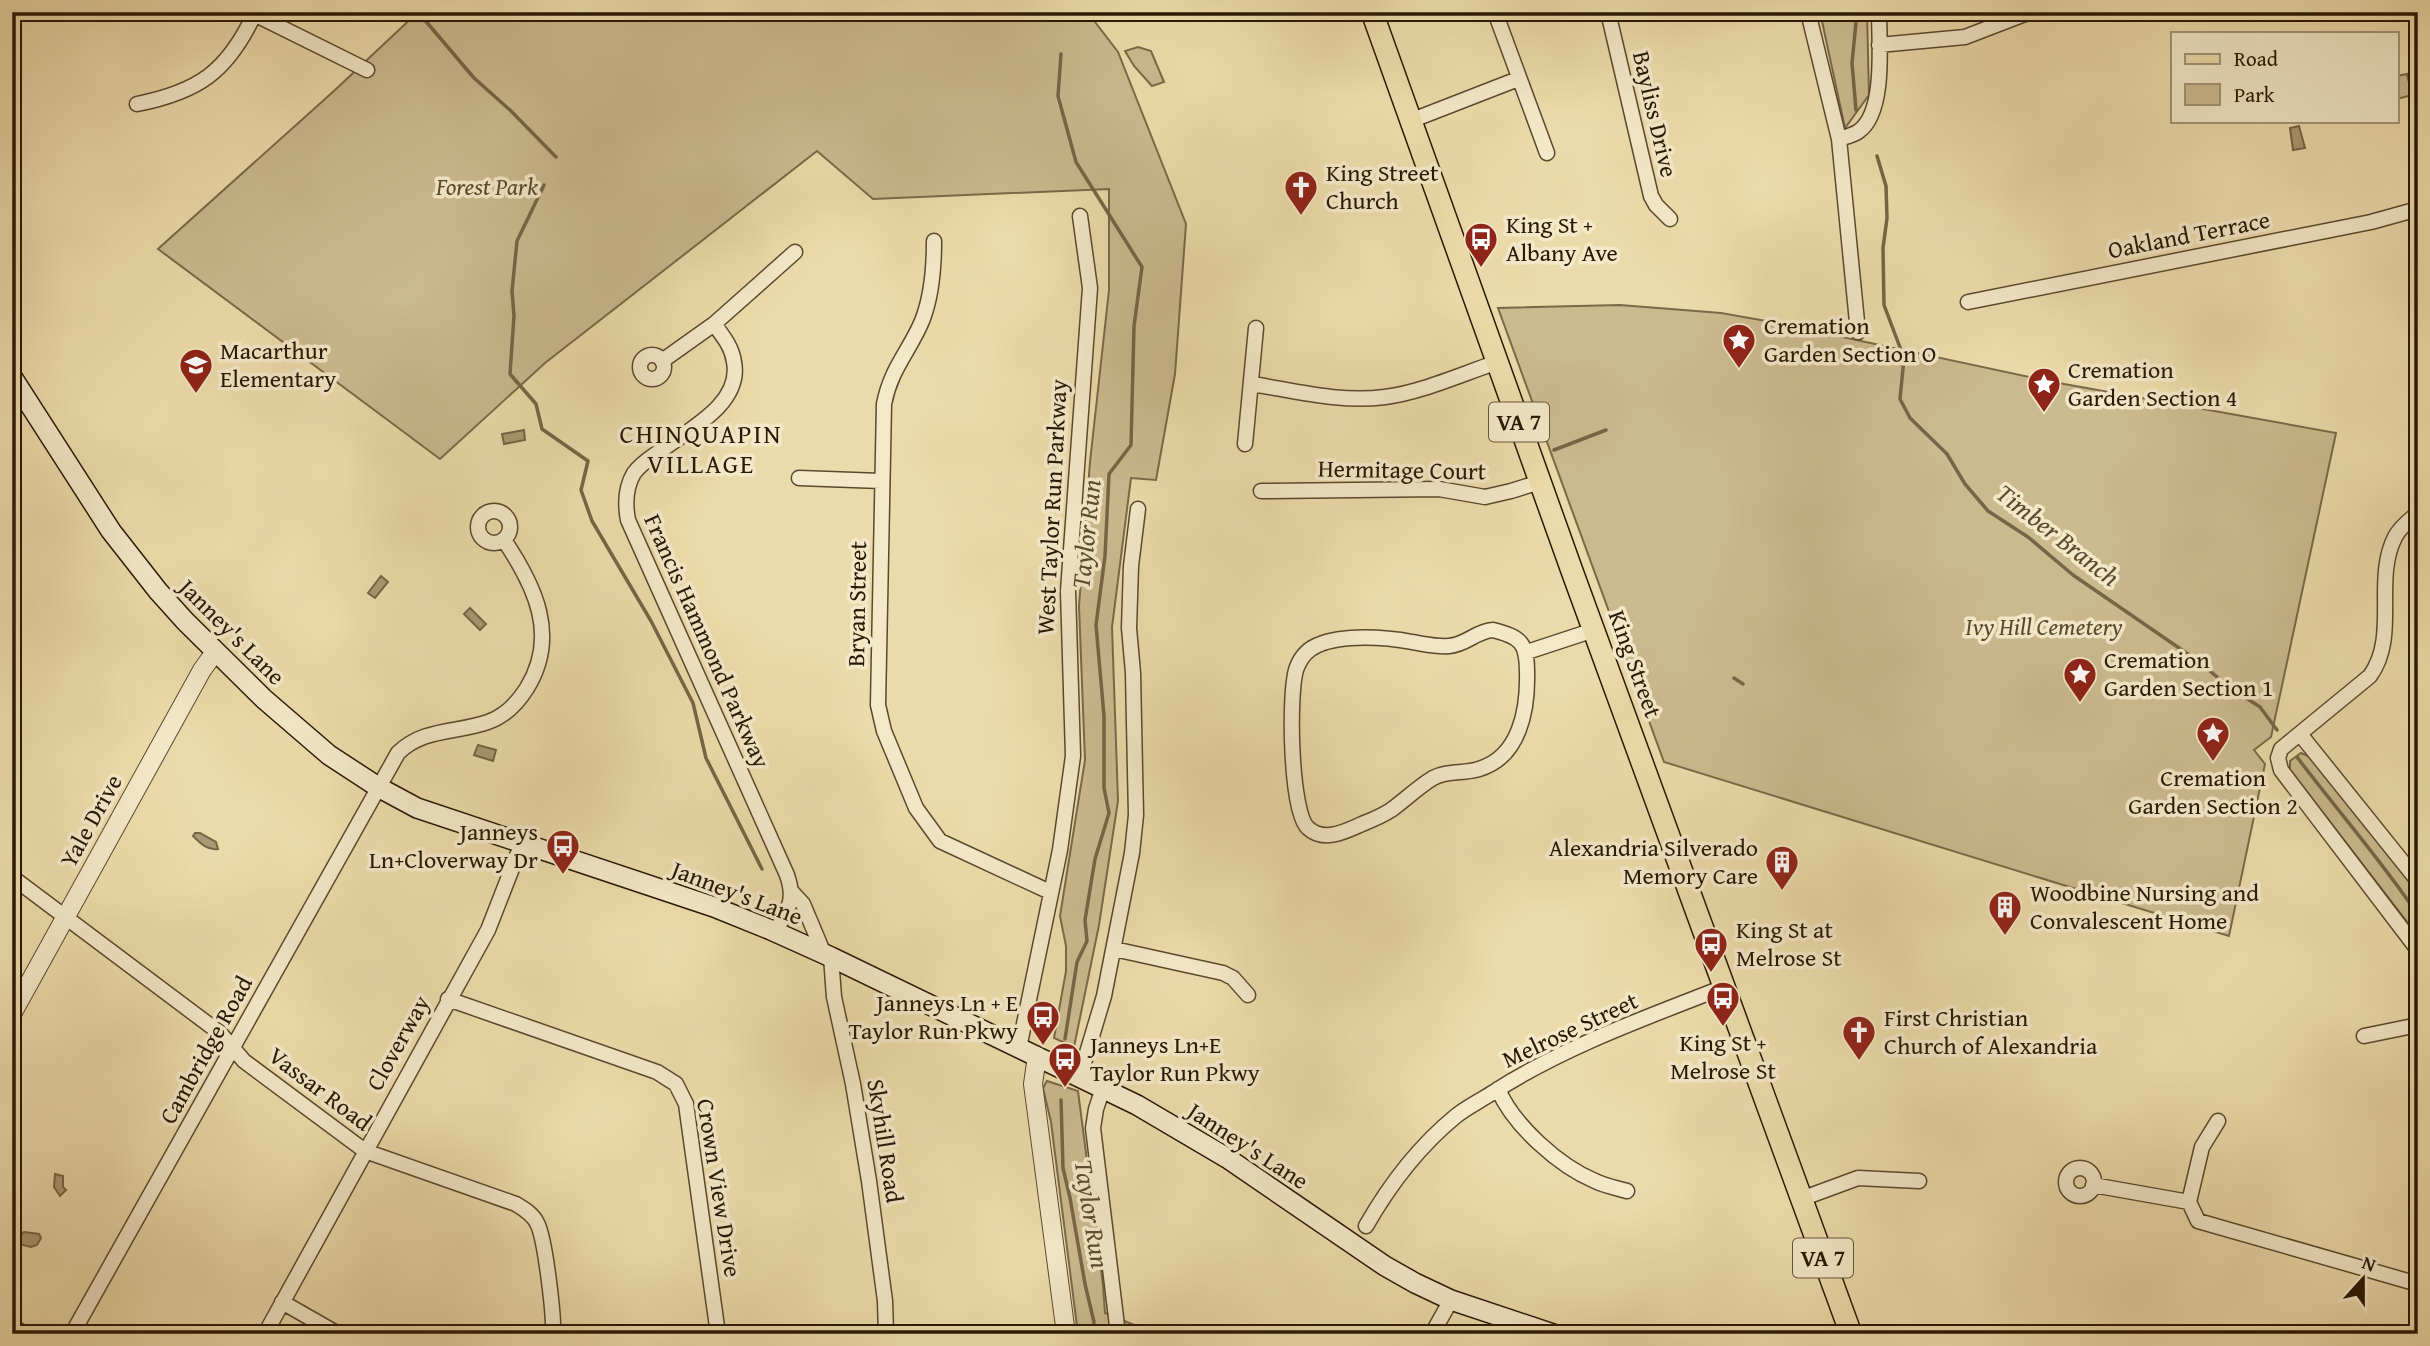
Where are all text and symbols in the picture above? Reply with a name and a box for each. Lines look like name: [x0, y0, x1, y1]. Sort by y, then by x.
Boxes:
legend: [2171, 32, 2398, 122]
text: Road: [2234, 43, 2279, 74]
street label: Bayliss Drive: [1624, 47, 1687, 180]
text: Park: [2234, 79, 2275, 110]
place label: King Street Church: [1326, 155, 1439, 218]
church icon: King Street Church: [1282, 168, 1320, 217]
park label: Forest Park: [435, 169, 538, 204]
street label: Oakland Terrace: [2105, 202, 2273, 267]
place label: King St + Albany Ave: [1506, 207, 1618, 270]
bus stop icon: King St + Albany Ave: [1462, 220, 1500, 269]
place label: Cremation Garden Section O: [1764, 308, 1936, 371]
place icon: Cremation Garden Section O: [1720, 321, 1758, 370]
place label: Macarthur Elementary: [220, 333, 336, 396]
school or university icon: Macarthur Elementary: [177, 346, 215, 395]
place label: Cremation Garden Section 4: [2068, 352, 2237, 415]
place icon: Cremation Garden Section 4: [2025, 365, 2063, 414]
street label: West Taylor Run Parkway: [1027, 378, 1076, 636]
road number: VA 7: [1489, 402, 1549, 442]
district label: CHINQUAPIN VILLAGE: [620, 414, 782, 483]
street label: Hermitage Court: [1318, 451, 1487, 488]
water label: Timber Branch: [1988, 474, 2129, 595]
water label: Taylor Run: [1060, 477, 1111, 590]
street label: Francis Hammond Parkway: [636, 508, 779, 774]
street label: Bryan Street: [838, 540, 875, 667]
street label: Janney's Lane: [169, 568, 293, 693]
street label: King Street: [1600, 605, 1671, 723]
park label: Ivy Hill Cemetery: [1965, 609, 2123, 644]
place label: Cremation Garden Section 1: [2104, 642, 2273, 705]
place icon: Cremation Garden Section 1: [2061, 655, 2099, 704]
place icon: Cremation Garden Section 2: [2194, 714, 2232, 763]
place label: Cremation Garden Section 2: [2128, 760, 2298, 823]
street label: Yale Drive: [51, 768, 130, 874]
place label: Janneys Ln+Cloverway Dr: [369, 814, 538, 877]
bus stop icon: Janneys Ln+Cloverway Dr: [544, 827, 582, 876]
place label: Alexandria Silverado Memory Care: [1549, 830, 1758, 893]
building icon: Alexandria Silverado Memory Care: [1763, 843, 1801, 892]
street label: Janney's Lane: [664, 850, 808, 934]
place label: Woodbine Nursing and Convalescent Home: [2030, 875, 2259, 938]
building icon: Woodbine Nursing and Convalescent Home: [1986, 888, 2024, 937]
place label: King St at Melrose St: [1736, 912, 1842, 975]
bus stop icon: King St at Melrose St: [1692, 925, 1730, 974]
street label: Cambridge Road: [150, 969, 261, 1130]
bus stop icon: King St + Melrose St: [1704, 979, 1742, 1028]
street label: Melrose Street: [1496, 983, 1644, 1076]
place label: Janneys Ln + E Taylor Run Pkwy: [848, 985, 1018, 1048]
street label: Cloverway: [357, 989, 438, 1097]
bus stop icon: Janneys Ln + E Taylor Run Pkwy: [1024, 998, 1062, 1047]
place label: First Christian Church of Alexandria: [1884, 1000, 2098, 1063]
church icon: First Christian Church of Alexandria: [1840, 1013, 1878, 1062]
place label: King St + Melrose St: [1670, 1025, 1776, 1088]
place label: Janneys Ln+E Taylor Run Pkwy: [1087, 1027, 1260, 1090]
street label: Vassar Road: [261, 1038, 379, 1139]
bus stop icon: Janneys Ln+E Taylor Run Pkwy: [1046, 1040, 1084, 1089]
street label: Skyhill Road: [858, 1076, 913, 1206]
street label: Janney's Lane: [1178, 1092, 1316, 1198]
street label: Crown View Drive: [688, 1096, 751, 1280]
water label: Taylor Run: [1065, 1157, 1120, 1271]
road number: VA 7: [1793, 1238, 1853, 1278]
north arrow: [2328, 1244, 2398, 1314]
text: N: [2358, 1248, 2380, 1279]

